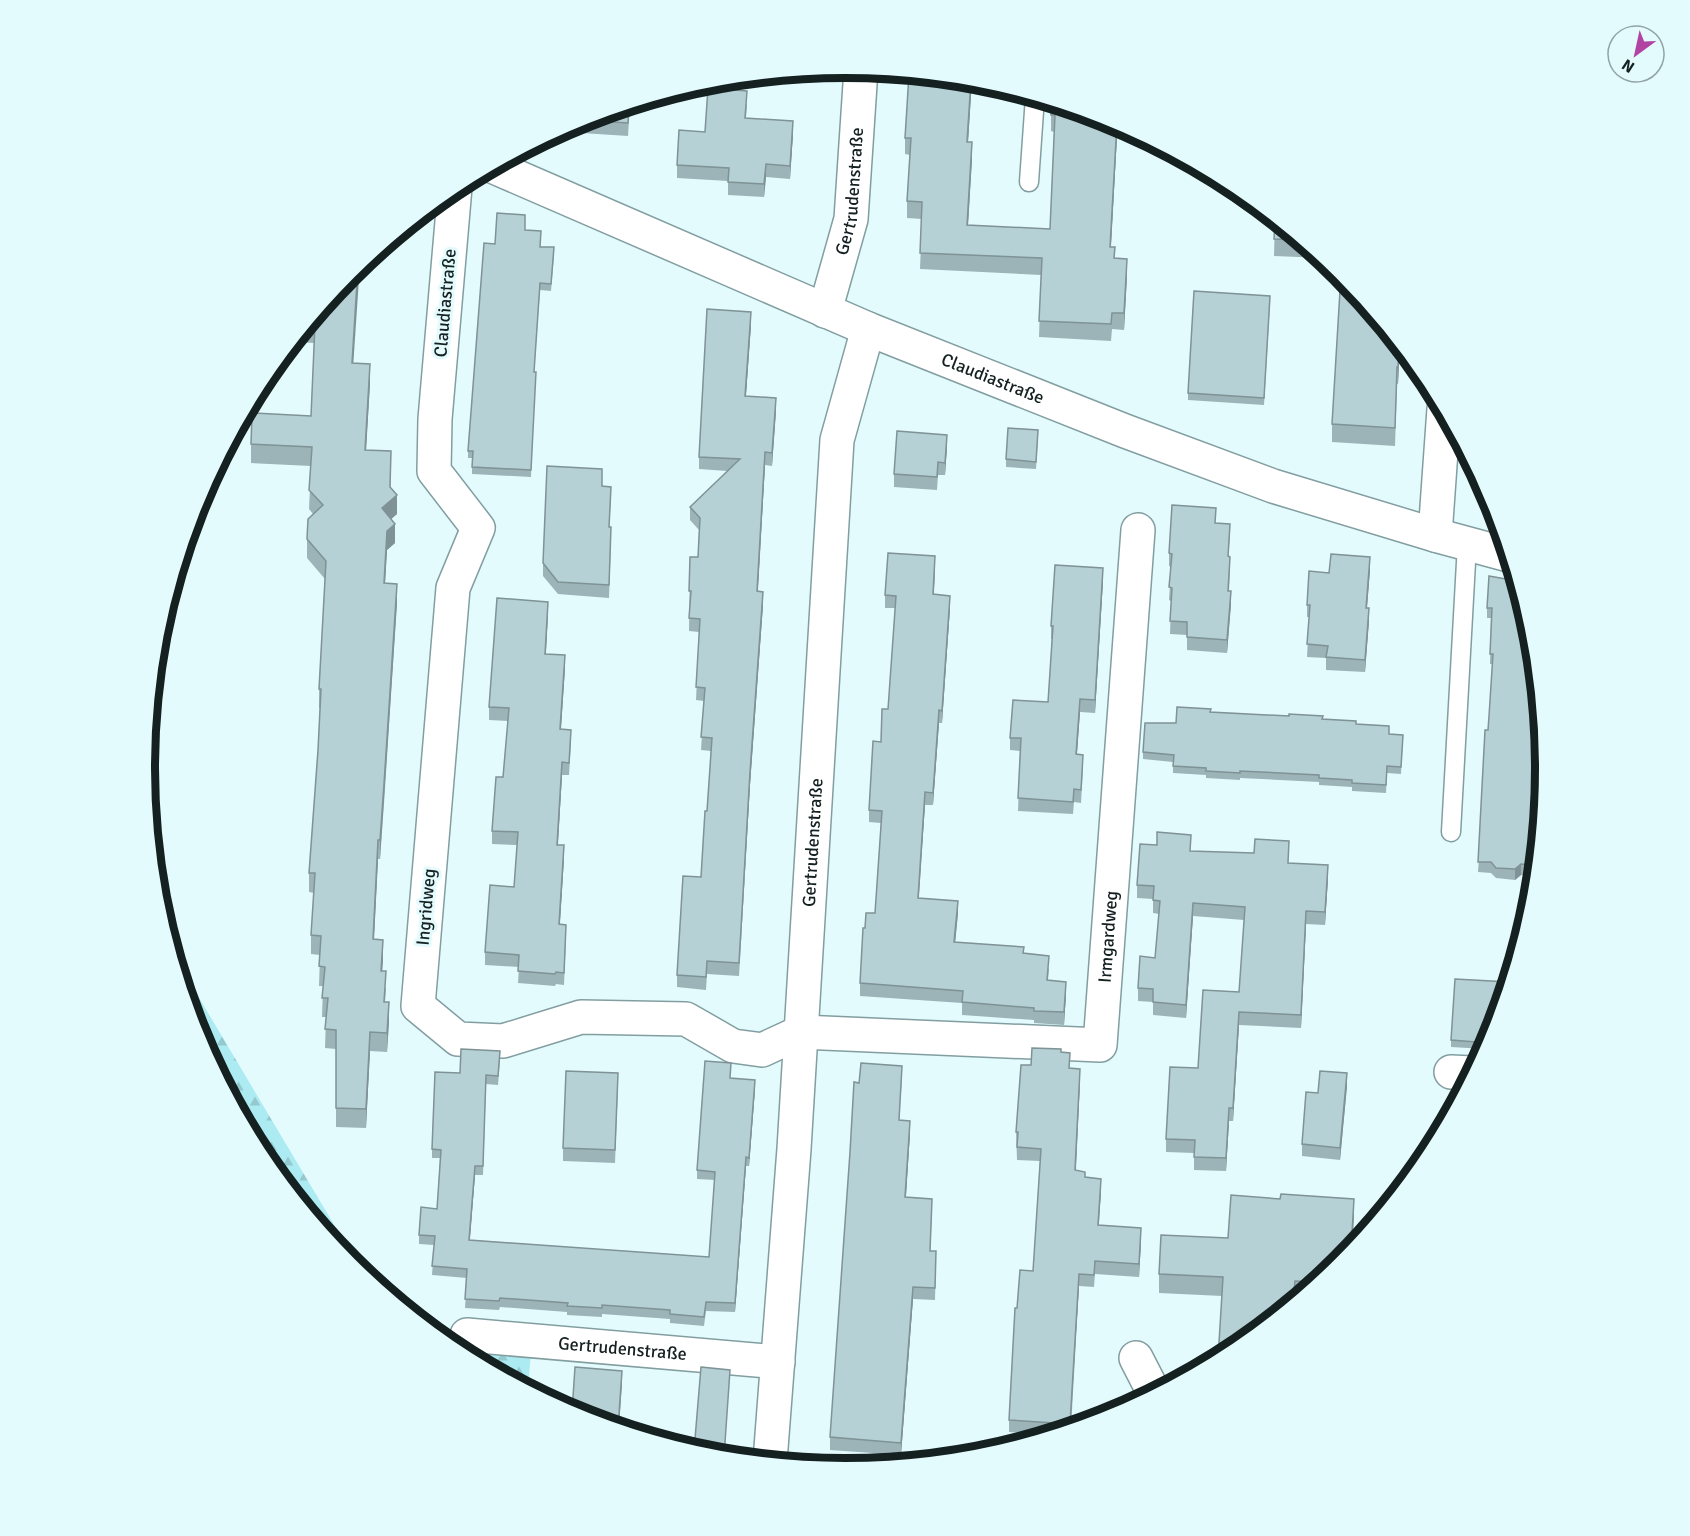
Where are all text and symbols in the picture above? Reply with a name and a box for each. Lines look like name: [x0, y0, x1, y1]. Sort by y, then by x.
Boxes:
north arrow: [1606, 24, 1666, 84]
text: N: [1618, 54, 1638, 77]
street label: Gertrudenstraße: [830, 127, 868, 258]
street label: Claudiastraße: [429, 248, 461, 358]
street label: Claudiastraße: [938, 348, 1047, 409]
street label: Gertrudenstraße: [798, 777, 827, 908]
street label: Ingridweg: [412, 868, 440, 946]
street label: Irmgardweg: [1094, 890, 1122, 984]
street label: Gertrudenstraße: [557, 1332, 688, 1365]

